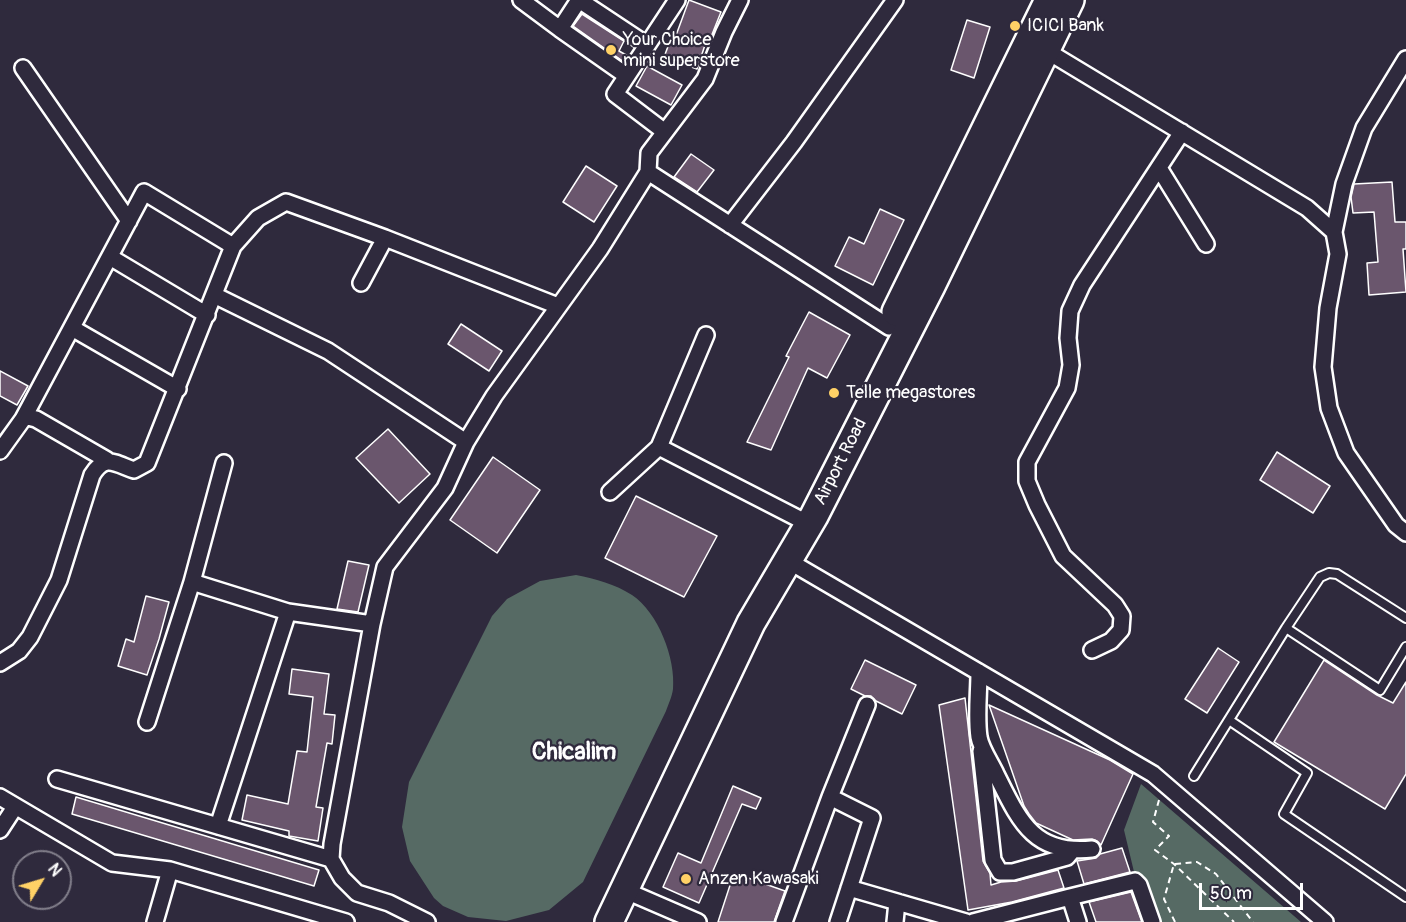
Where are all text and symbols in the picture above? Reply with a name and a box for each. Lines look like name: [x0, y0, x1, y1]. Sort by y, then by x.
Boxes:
place label: ICICI Bank: [1027, 15, 1104, 37]
marker: ICICI Bank: [1008, 19, 1022, 33]
place label: Your Choice mini superstore: [623, 29, 740, 72]
marker: Your Choice mini superstore: [604, 43, 618, 57]
place label: Telle megastores: [846, 382, 975, 404]
marker: Telle megastores: [827, 386, 841, 400]
street label: Airport Road: [810, 415, 872, 509]
district label: Chicalim: [532, 739, 616, 767]
north arrow: [12, 850, 72, 910]
text: N: [43, 860, 66, 881]
place label: Anzen Kawasaki: [698, 868, 819, 890]
scale bar: [1202, 871, 1306, 909]
marker: Anzen Kawasaki: [679, 872, 693, 886]
text: 50 m: [1210, 882, 1252, 905]

